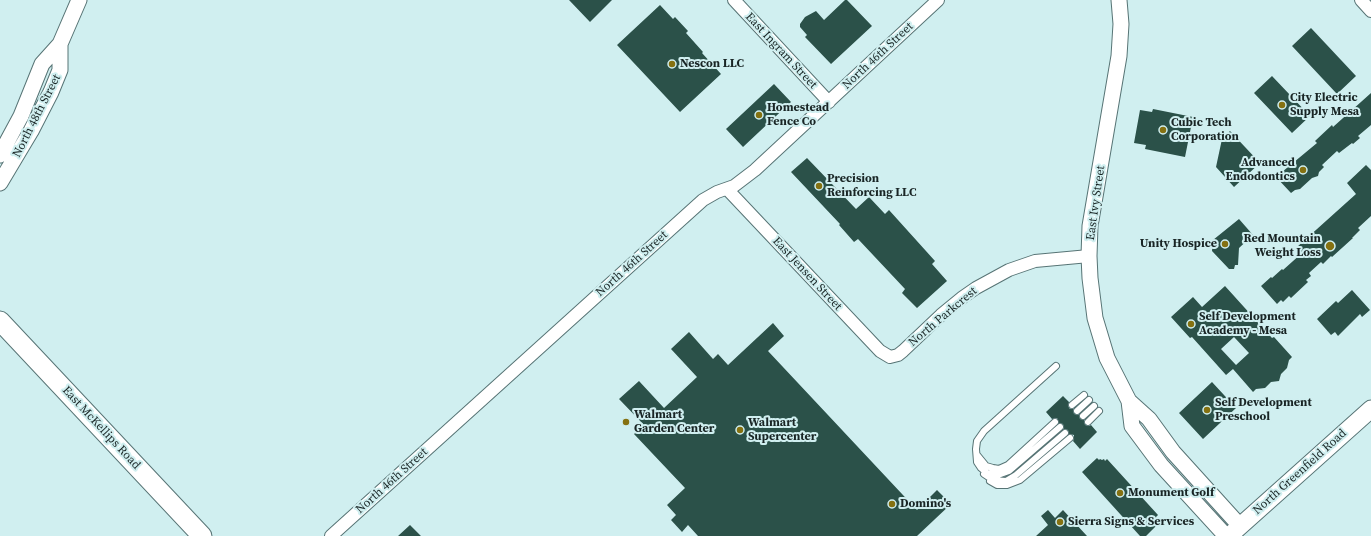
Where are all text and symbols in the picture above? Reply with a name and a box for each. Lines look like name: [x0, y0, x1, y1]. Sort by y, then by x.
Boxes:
street label: East Ingram Street: [742, 10, 820, 92]
street label: North 46th Street: [840, 20, 916, 92]
place label: Nescon LLC: [680, 57, 744, 71]
marker: Nescon LLC: [667, 59, 677, 69]
street label: North 48th Street: [10, 72, 64, 160]
place label: City Electric Supply Mesa: [1290, 91, 1359, 119]
marker: City Electric Supply Mesa: [1277, 100, 1287, 110]
place label: Homestead Fence Co: [767, 101, 829, 129]
marker: Homestead Fence Co: [754, 110, 764, 120]
place label: Cubic Tech Corporation: [1171, 116, 1239, 144]
marker: Cubic Tech Corporation: [1158, 125, 1168, 135]
place label: Advanced Endodontics: [1226, 156, 1295, 184]
street label: East Ivy Street: [1084, 165, 1108, 241]
marker: Advanced Endodontics: [1298, 165, 1308, 175]
place label: Precision Reinforcing LLC: [827, 172, 916, 200]
marker: Precision Reinforcing LLC: [814, 181, 824, 191]
street label: North 46th Street: [593, 228, 671, 300]
place label: Red Mountain Weight Loss: [1243, 232, 1321, 260]
street label: East Jensen Street: [769, 234, 845, 314]
place label: Unity Hospice: [1140, 237, 1217, 251]
marker: Unity Hospice: [1220, 239, 1230, 249]
marker: Red Mountain Weight Loss: [1324, 240, 1336, 252]
street label: North Parkcrest: [906, 284, 980, 350]
place label: Self Development Academy - Mesa: [1199, 310, 1296, 338]
marker: Self Development Academy - Mesa: [1186, 319, 1196, 329]
street label: East McKellips Road: [59, 384, 143, 472]
place label: Self Development Preschool: [1215, 396, 1312, 424]
marker: Self Development Preschool: [1202, 405, 1212, 415]
place label: Walmart Garden Center: [634, 408, 714, 436]
place label: Walmart Supercenter: [748, 416, 816, 444]
marker: Walmart Garden Center: [621, 417, 631, 427]
marker: Walmart Supercenter: [735, 425, 745, 435]
street label: North Greenfield Road: [1250, 426, 1350, 518]
street label: North 46th Street: [353, 445, 431, 517]
place label: Monument Golf: [1128, 486, 1214, 500]
marker: Monument Golf: [1115, 488, 1125, 498]
place label: Domino's: [900, 497, 951, 511]
marker: Domino's: [887, 499, 897, 509]
place label: Sierra Signs & Services: [1068, 515, 1194, 529]
marker: Sierra Signs & Services: [1055, 517, 1065, 527]

